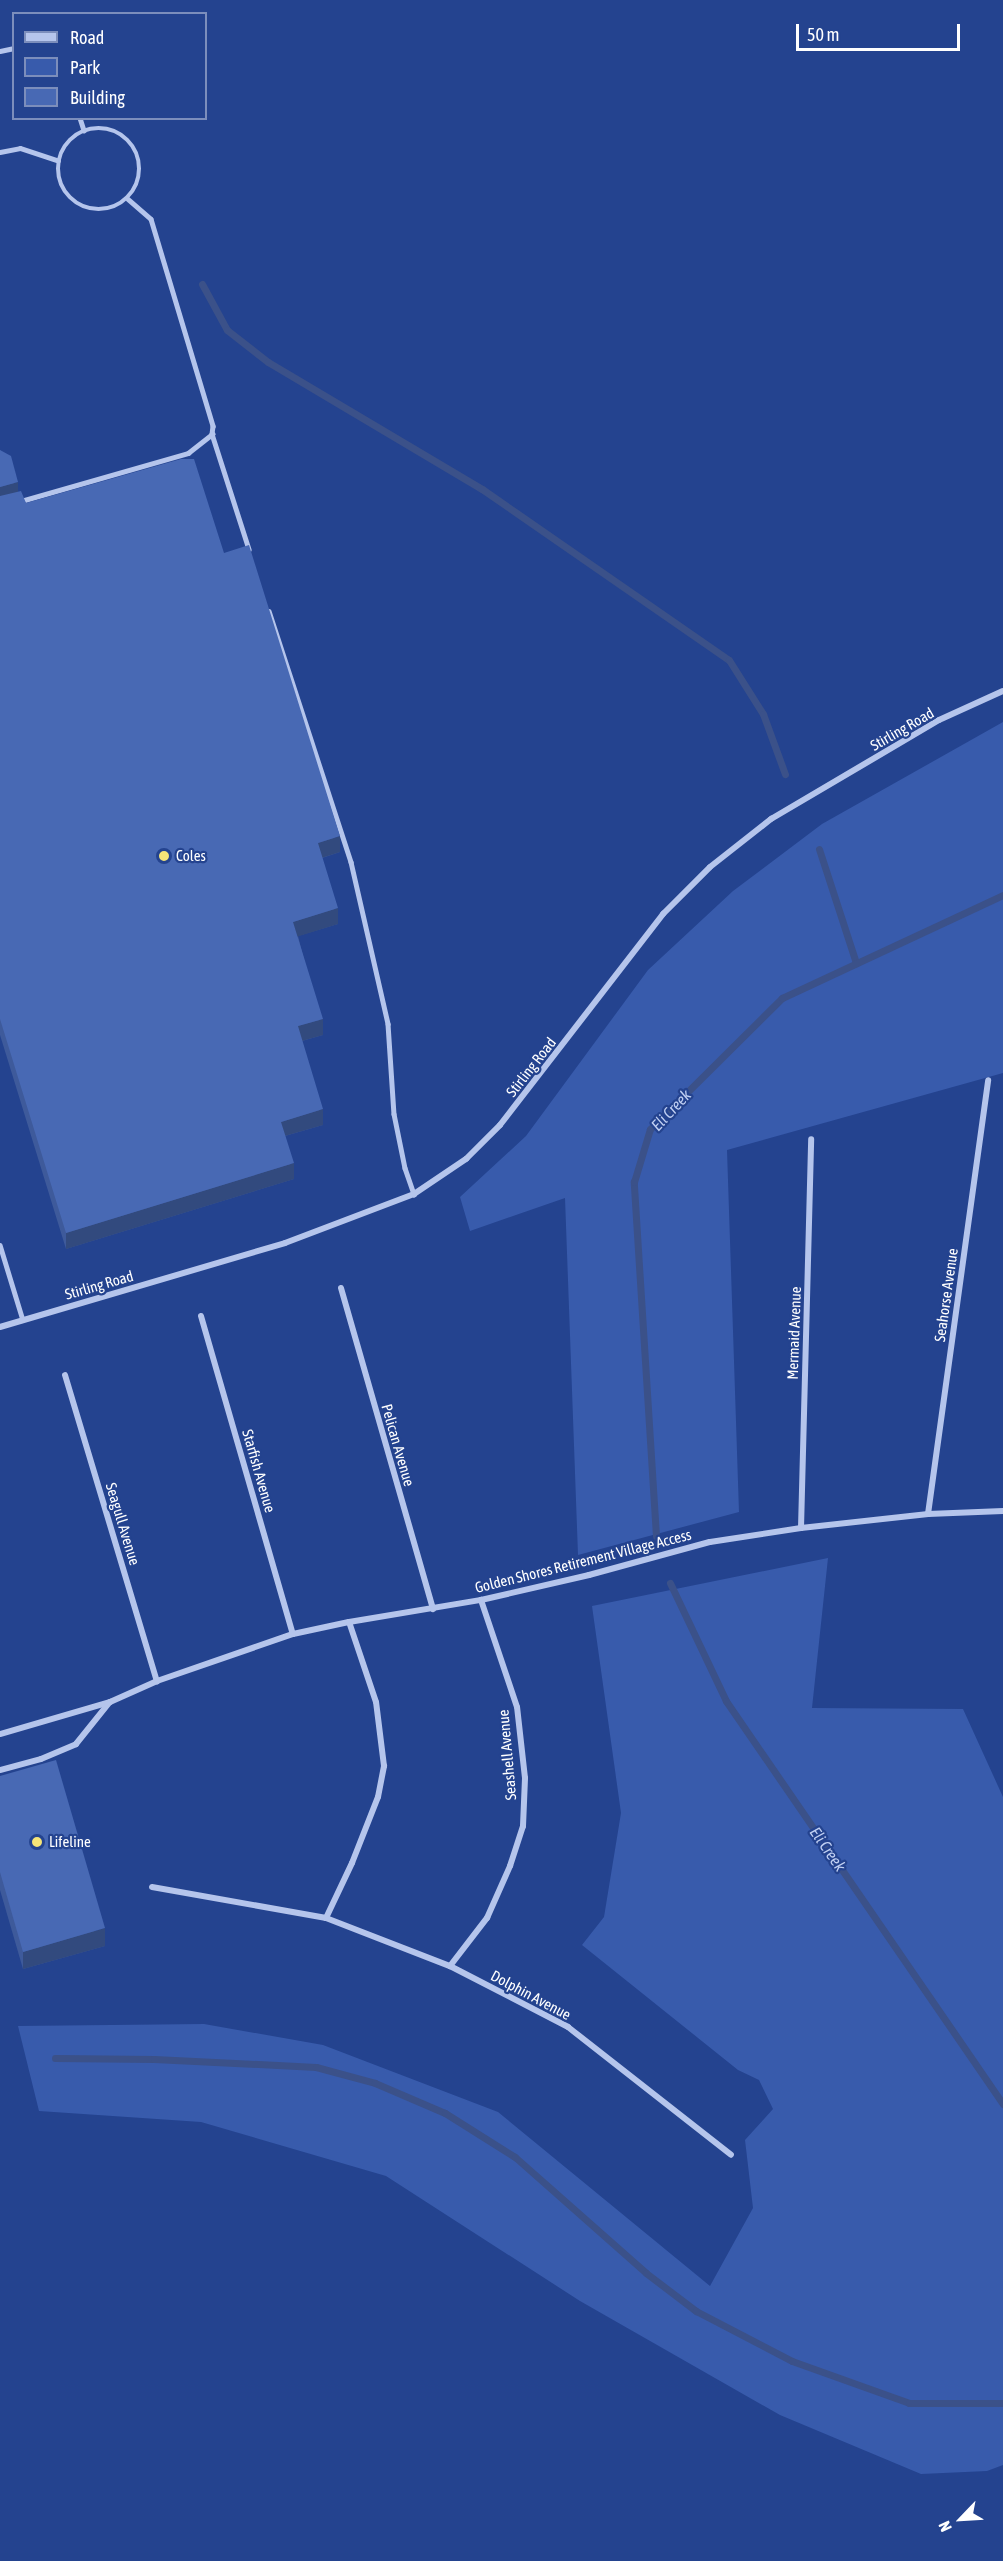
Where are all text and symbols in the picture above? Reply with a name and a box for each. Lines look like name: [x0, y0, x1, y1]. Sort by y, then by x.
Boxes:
legend: [12, 12, 207, 120]
scale bar: [799, 12, 962, 50]
text: 50 m: [807, 24, 839, 45]
text: Road: [70, 27, 104, 48]
text: Park: [70, 57, 100, 78]
text: Building: [70, 87, 125, 108]
street label: Stirling Road: [867, 704, 937, 754]
place label: Coles: [176, 847, 206, 865]
marker: Coles: [157, 849, 171, 863]
street label: Stirling Road: [502, 1034, 560, 1100]
water label: Eli Creek: [647, 1085, 695, 1135]
street label: Seahorse Avenue: [931, 1247, 961, 1343]
street label: Stirling Road: [63, 1267, 135, 1303]
street label: Mermaid Avenue: [783, 1286, 805, 1380]
street label: Pelican Avenue: [378, 1402, 418, 1488]
street label: Starfish Avenue: [239, 1427, 279, 1515]
street label: Seagull Avenue: [102, 1481, 144, 1567]
street label: Golden Shores Retirement Village Access: [473, 1525, 693, 1597]
street label: Seashell Avenue: [494, 1709, 520, 1801]
water label: Eli Creek: [806, 1823, 850, 1875]
place label: Lifeline: [49, 1833, 91, 1851]
marker: Lifeline: [30, 1835, 44, 1849]
street label: Dolphin Avenue: [488, 1966, 574, 2024]
north arrow: [931, 2489, 991, 2549]
text: N: [935, 2519, 955, 2535]

